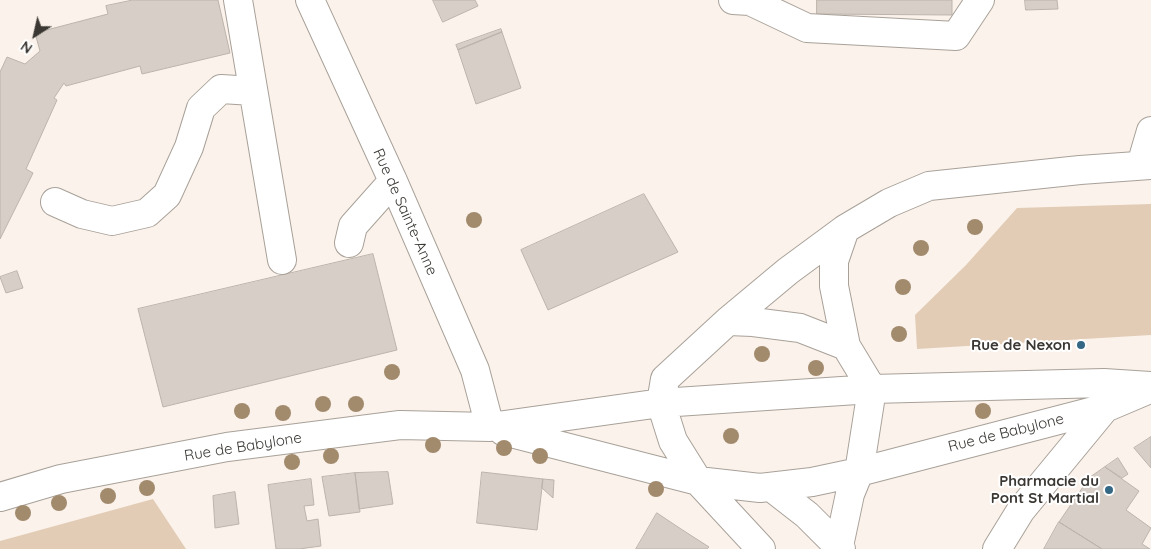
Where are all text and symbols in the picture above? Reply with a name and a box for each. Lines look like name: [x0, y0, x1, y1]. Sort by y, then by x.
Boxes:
north arrow: [10, 10, 60, 60]
text: N: [17, 37, 36, 58]
street label: Rue de Sainte-Anne: [369, 146, 441, 278]
place label: Rue de Nexon: [971, 336, 1071, 354]
marker: Rue de Nexon: [1075, 339, 1087, 351]
street label: Rue de Babylone: [946, 410, 1066, 456]
street label: Rue de Babylone: [183, 429, 303, 465]
place label: Pharmacie du Pont St Martial: [991, 472, 1099, 507]
marker: Pharmacie du Pont St Martial: [1103, 484, 1115, 496]

